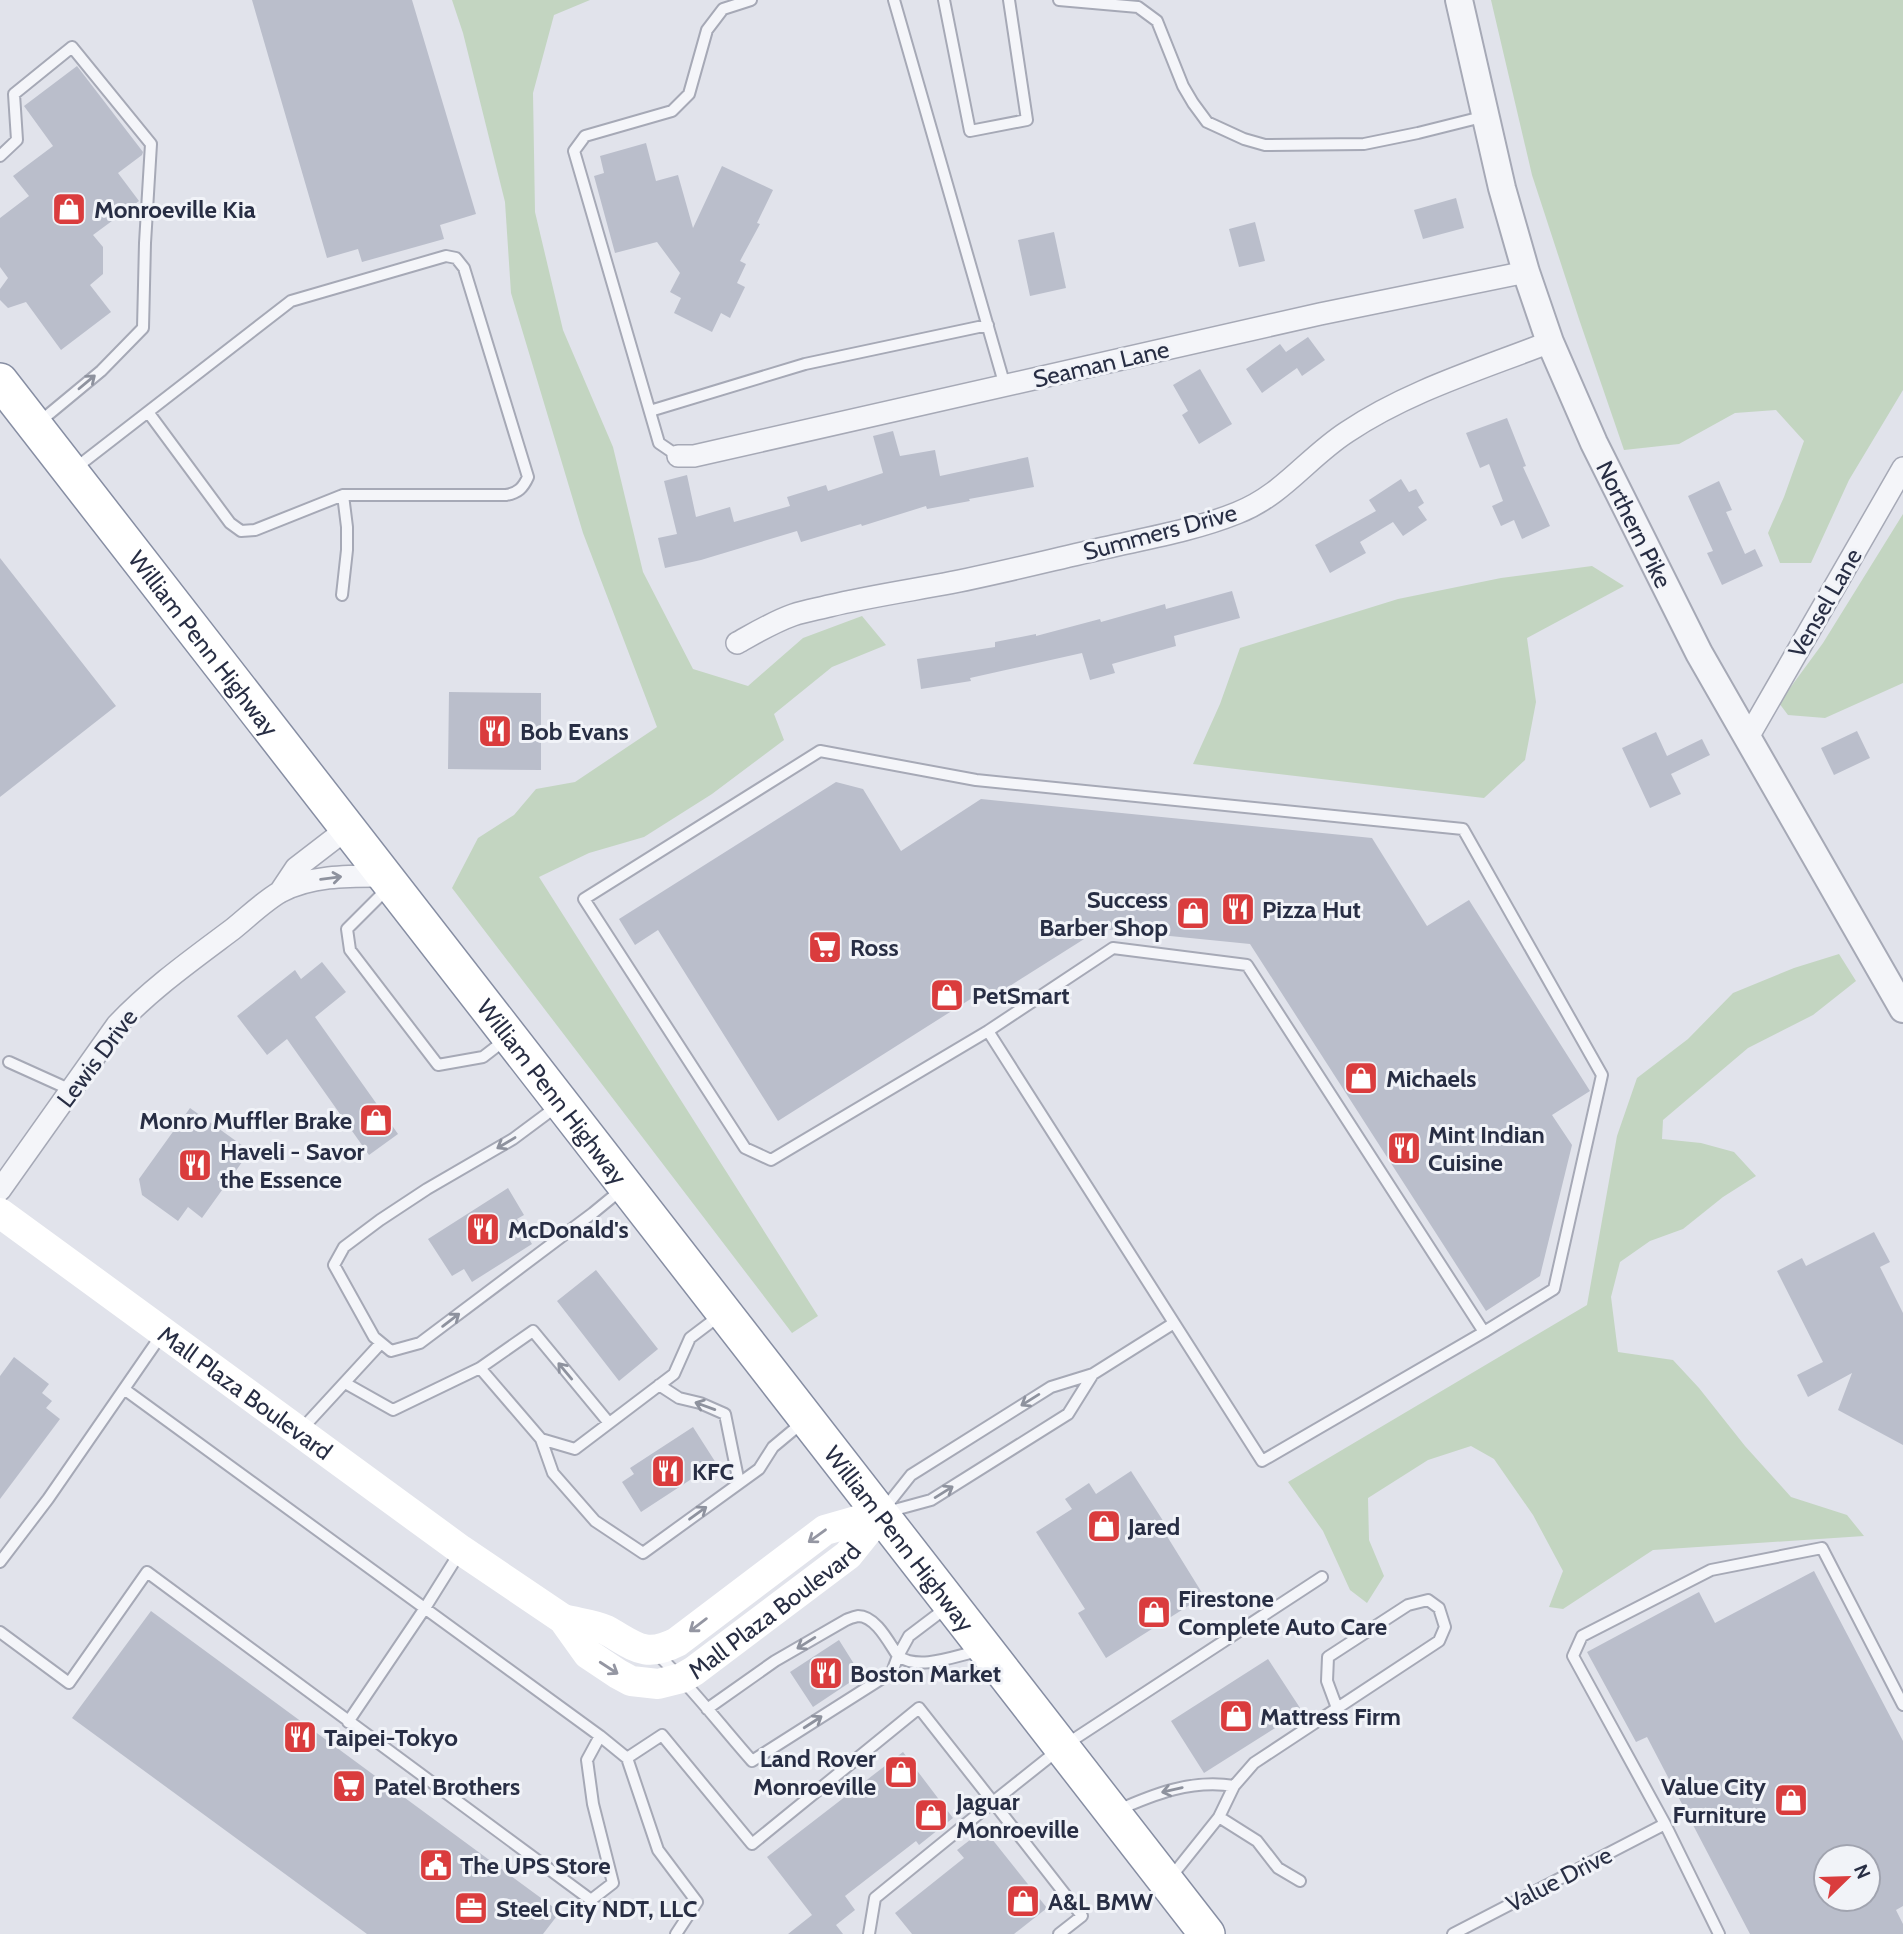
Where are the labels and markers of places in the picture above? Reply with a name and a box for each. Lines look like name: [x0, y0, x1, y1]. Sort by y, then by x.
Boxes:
shop icon: Monroeville Kia: [50, 190, 88, 228]
place label: Monroeville Kia: [94, 195, 256, 224]
restaurant icon: Bob Evans: [476, 712, 514, 750]
place label: Bob Evans: [520, 717, 629, 746]
place label: Success Barber Shop: [1039, 885, 1168, 942]
restaurant icon: Pizza Hut: [1219, 890, 1257, 928]
shop icon: Success Barber Shop: [1174, 894, 1212, 932]
place label: Pizza Hut: [1262, 895, 1361, 924]
supermarket icon: Ross: [806, 928, 844, 966]
place label: Ross: [850, 933, 899, 962]
shop icon: PetSmart: [928, 976, 966, 1014]
place label: PetSmart: [972, 981, 1069, 1010]
shop icon: Michaels: [1342, 1059, 1380, 1097]
place label: Michaels: [1386, 1064, 1476, 1093]
shop icon: Monro Muffler Brake: [357, 1101, 395, 1139]
place label: Monro Muffler Brake: [139, 1106, 352, 1135]
place label: Mint Indian Cuisine: [1428, 1120, 1545, 1177]
restaurant icon: Mint Indian Cuisine: [1385, 1129, 1423, 1167]
place label: Haveli - Savor the Essence: [220, 1137, 365, 1194]
restaurant icon: Haveli - Savor the Essence: [176, 1146, 214, 1184]
restaurant icon: McDonald's: [464, 1210, 502, 1248]
place label: McDonald's: [508, 1215, 629, 1244]
restaurant icon: KFC: [649, 1452, 687, 1490]
place label: KFC: [692, 1457, 734, 1486]
shop icon: Jared: [1085, 1507, 1123, 1545]
place label: Jared: [1127, 1512, 1180, 1541]
place label: Firestone Complete Auto Care: [1178, 1584, 1387, 1641]
shop icon: Firestone Complete Auto Care: [1135, 1593, 1173, 1631]
restaurant icon: Boston Market: [807, 1654, 845, 1692]
place label: Boston Market: [850, 1659, 1001, 1688]
shop icon: Mattress Firm: [1217, 1697, 1255, 1735]
place label: Mattress Firm: [1260, 1702, 1401, 1731]
restaurant icon: Taipei-Tokyo: [281, 1718, 319, 1756]
place label: Taipei-Tokyo: [324, 1723, 458, 1752]
place label: Land Rover Monroeville: [753, 1744, 876, 1801]
shop icon: Land Rover Monroeville: [882, 1753, 920, 1791]
supermarket icon: Patel Brothers: [330, 1767, 368, 1805]
place label: Patel Brothers: [374, 1772, 520, 1801]
place label: Value City Furniture: [1661, 1772, 1766, 1829]
shop icon: Value City Furniture: [1772, 1781, 1810, 1819]
place label: Jaguar Monroeville: [955, 1787, 1079, 1844]
shop icon: Jaguar Monroeville: [912, 1796, 950, 1834]
public building icon: The UPS Store: [417, 1846, 455, 1884]
place label: The UPS Store: [460, 1851, 611, 1880]
shop icon: A&L BMW: [1004, 1882, 1042, 1920]
place label: A&L BMW: [1048, 1887, 1153, 1916]
office icon: Steel City NDT, LLC: [452, 1889, 490, 1927]
place label: Steel City NDT, LLC: [496, 1894, 697, 1923]

